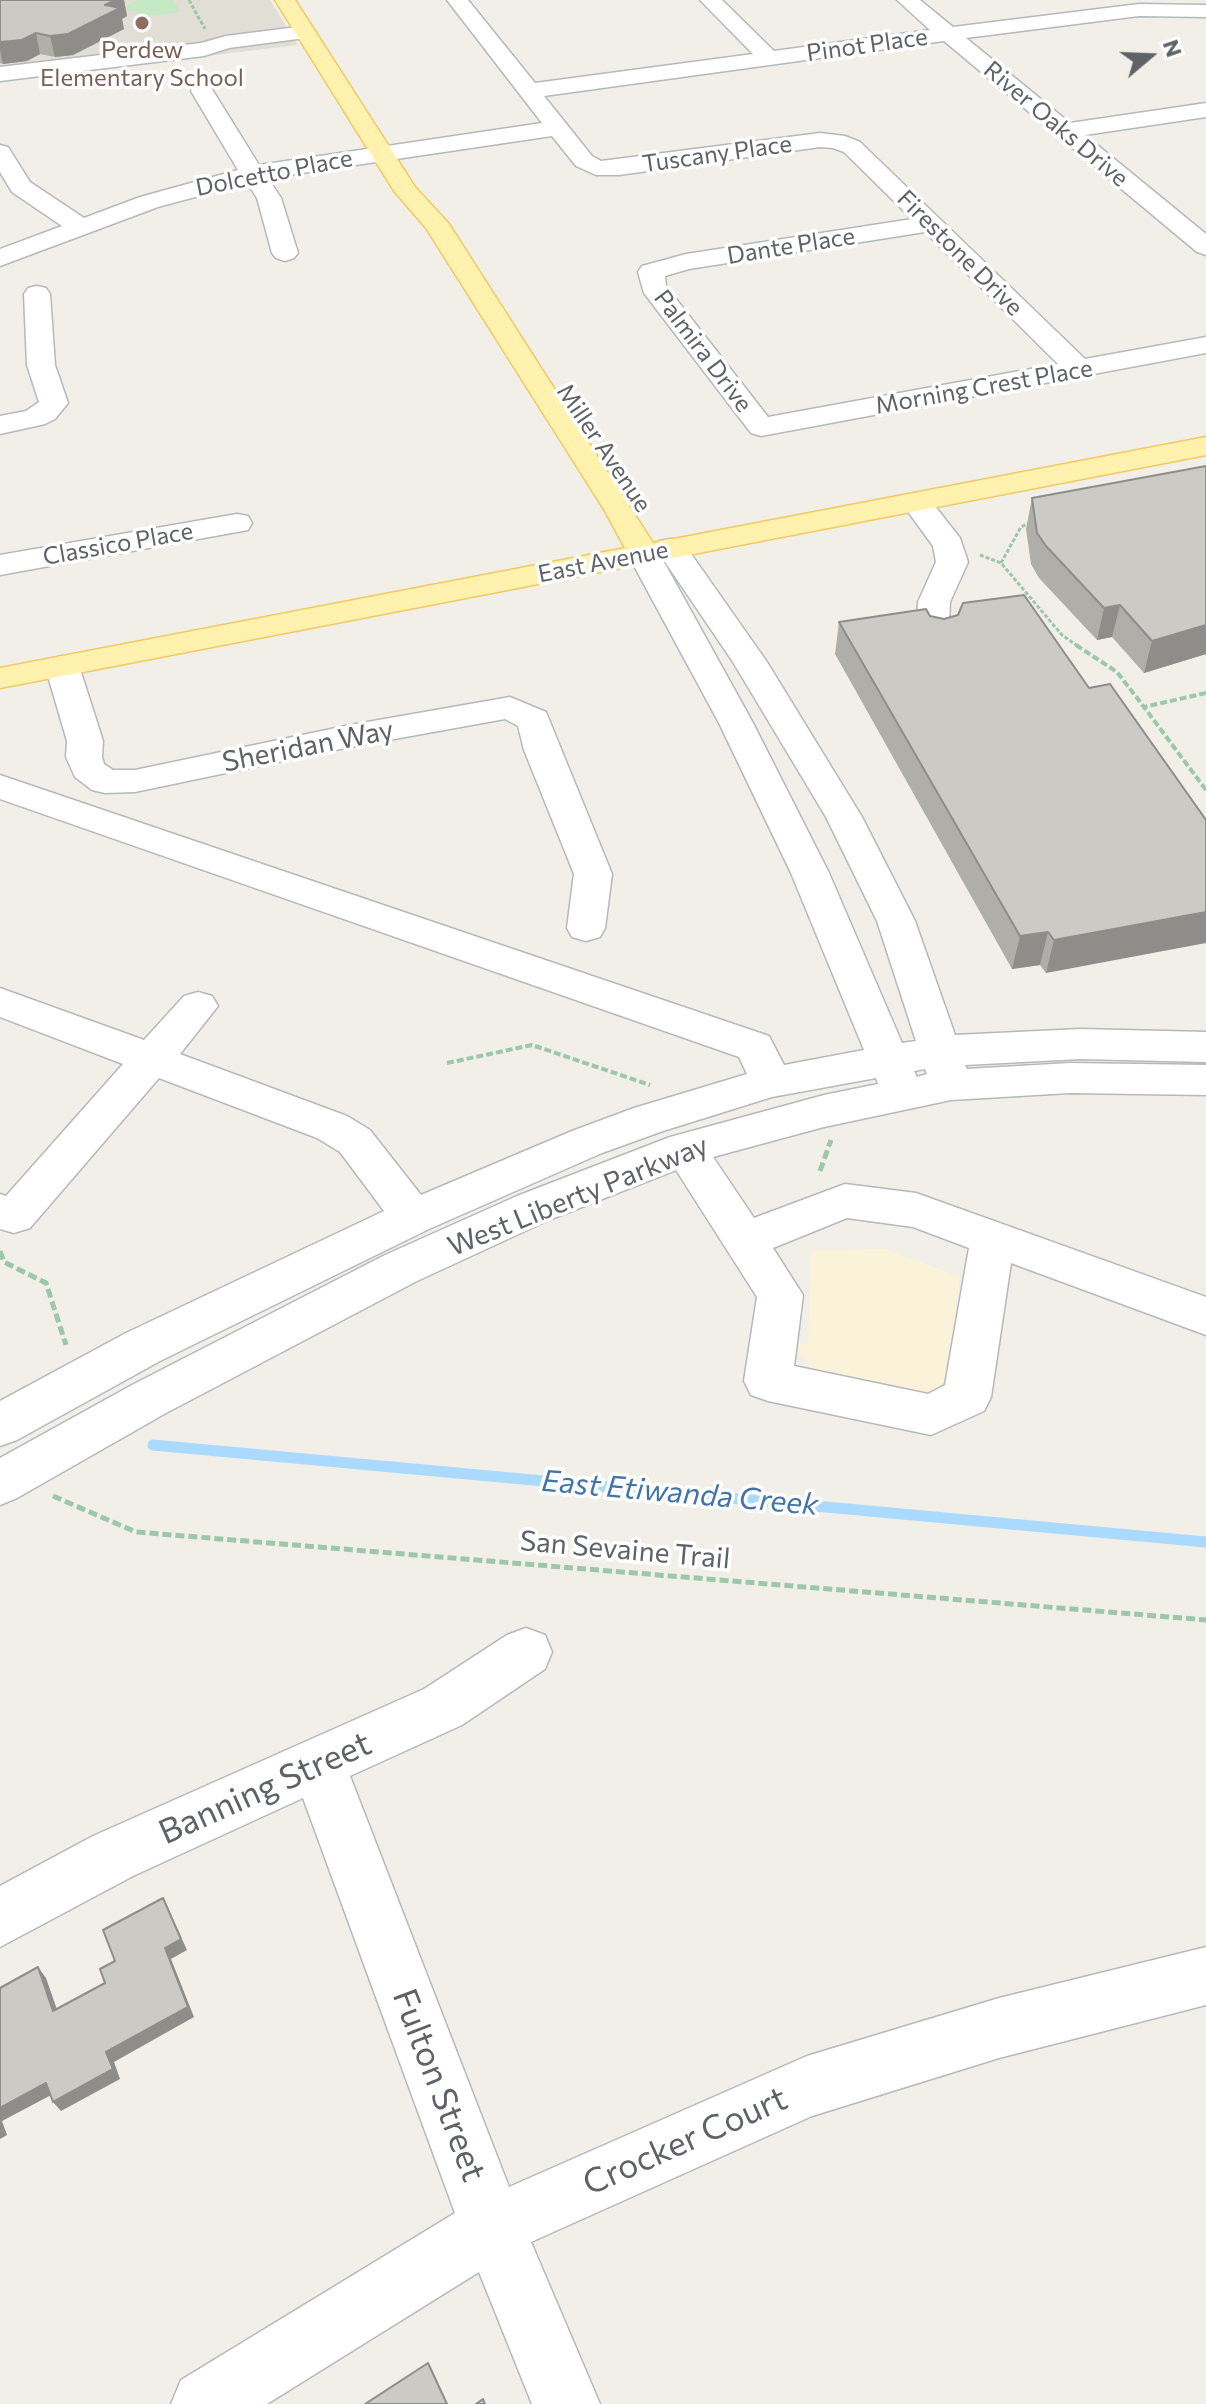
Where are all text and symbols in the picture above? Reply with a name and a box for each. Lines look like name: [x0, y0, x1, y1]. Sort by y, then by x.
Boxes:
marker: Perdew Elementary School: [133, 14, 151, 32]
north arrow: [1110, 16, 1190, 96]
street label: Pinot Place: [805, 22, 929, 68]
place label: Perdew Elementary School: [40, 36, 244, 92]
text: N: [1158, 36, 1189, 60]
street label: River Oaks Drive: [978, 55, 1134, 193]
street label: Tuscany Place: [640, 129, 794, 179]
street label: Dolcetto Place: [193, 144, 355, 202]
street label: Firestone Drive: [891, 184, 1029, 322]
street label: Dante Place: [725, 222, 857, 270]
street label: Palmira Drive: [648, 284, 758, 418]
street label: Morning Crest Place: [873, 354, 1095, 420]
street label: Miller Avenue: [551, 379, 657, 517]
street label: Classico Place: [41, 517, 195, 571]
street label: East Avenue: [535, 535, 671, 589]
street label: Sheridan Way: [220, 713, 396, 779]
street label: West Liberty Parkway: [443, 1128, 713, 1264]
water label: East Etiwanda Creek: [540, 1463, 820, 1523]
street label: San Sevaine Trail: [519, 1524, 731, 1576]
street label: Banning Street: [153, 1723, 377, 1853]
street label: Fulton Street: [384, 1983, 494, 2187]
street label: Crocker Court: [577, 2078, 793, 2204]

